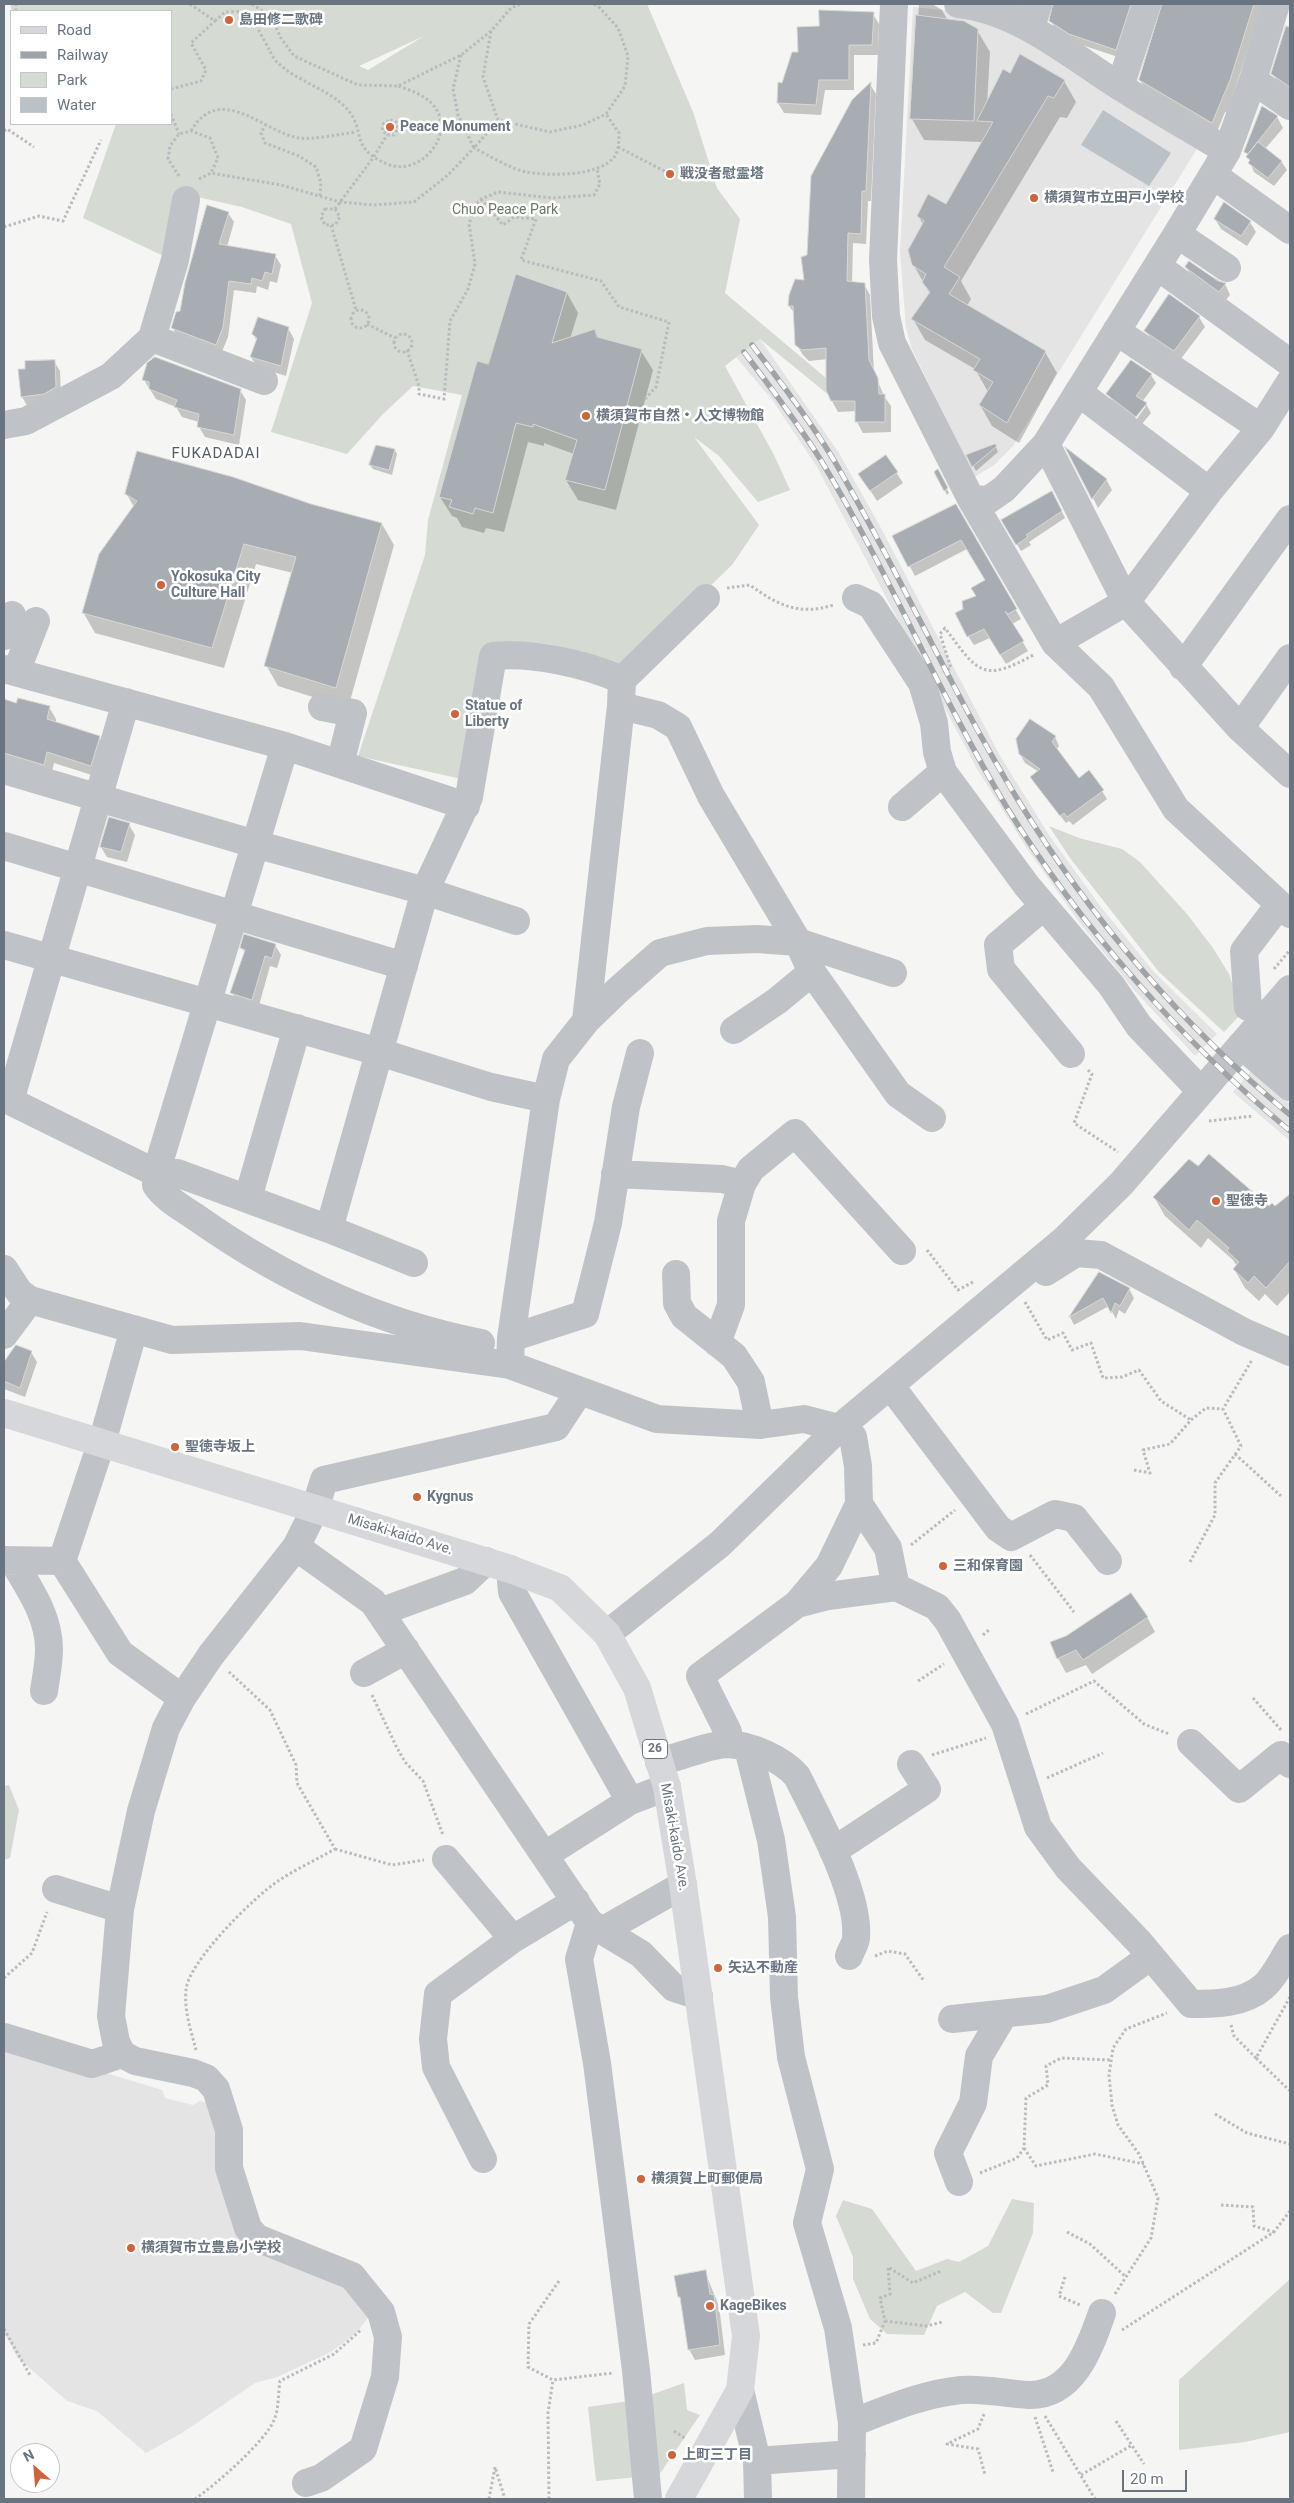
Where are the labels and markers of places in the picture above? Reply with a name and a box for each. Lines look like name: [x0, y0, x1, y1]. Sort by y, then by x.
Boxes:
place label: 島田修二歌碑: [239, 12, 323, 28]
marker: 島田修二歌碑: [223, 14, 235, 26]
place label: Peace Monument: [400, 119, 510, 135]
marker: Peace Monument: [384, 121, 396, 133]
place label: 戦没者慰霊塔: [680, 166, 764, 182]
marker: 戦没者慰霊塔: [664, 168, 676, 180]
place label: 横須賀市立田戸小学校: [1044, 190, 1184, 206]
marker: 横須賀市立田戸小学校: [1028, 192, 1040, 204]
place label: 横須賀市自然・人文博物館: [596, 408, 764, 424]
marker: 横須賀市自然・人文博物館: [580, 410, 592, 422]
place label: Yokosuka City Culture Hall: [171, 569, 261, 602]
marker: Yokosuka City Culture Hall: [155, 579, 167, 591]
place label: Statue of Liberty: [465, 698, 522, 730]
marker: Statue of Liberty: [449, 708, 461, 720]
place label: 聖徳寺: [1226, 1193, 1268, 1209]
marker: 聖徳寺: [1210, 1195, 1222, 1207]
place label: 聖徳寺坂上: [185, 1439, 255, 1455]
marker: 聖徳寺坂上: [169, 1441, 181, 1453]
place label: Kygnus: [427, 1489, 473, 1505]
marker: Kygnus: [411, 1491, 423, 1503]
place label: 三和保育園: [953, 1558, 1023, 1574]
marker: 三和保育園: [937, 1560, 949, 1572]
place label: 矢込不動産: [728, 1960, 798, 1976]
marker: 矢込不動産: [712, 1962, 724, 1974]
place label: 横須賀上町郵便局: [651, 2171, 763, 2187]
marker: 横須賀上町郵便局: [635, 2173, 647, 2185]
place label: 横須賀市立豊島小学校: [141, 2240, 281, 2256]
marker: 横須賀市立豊島小学校: [125, 2242, 137, 2254]
place label: KageBikes: [720, 2298, 787, 2314]
marker: KageBikes: [704, 2300, 716, 2312]
place label: 上町三丁目: [682, 2447, 752, 2463]
marker: 上町三丁目: [666, 2449, 678, 2461]

